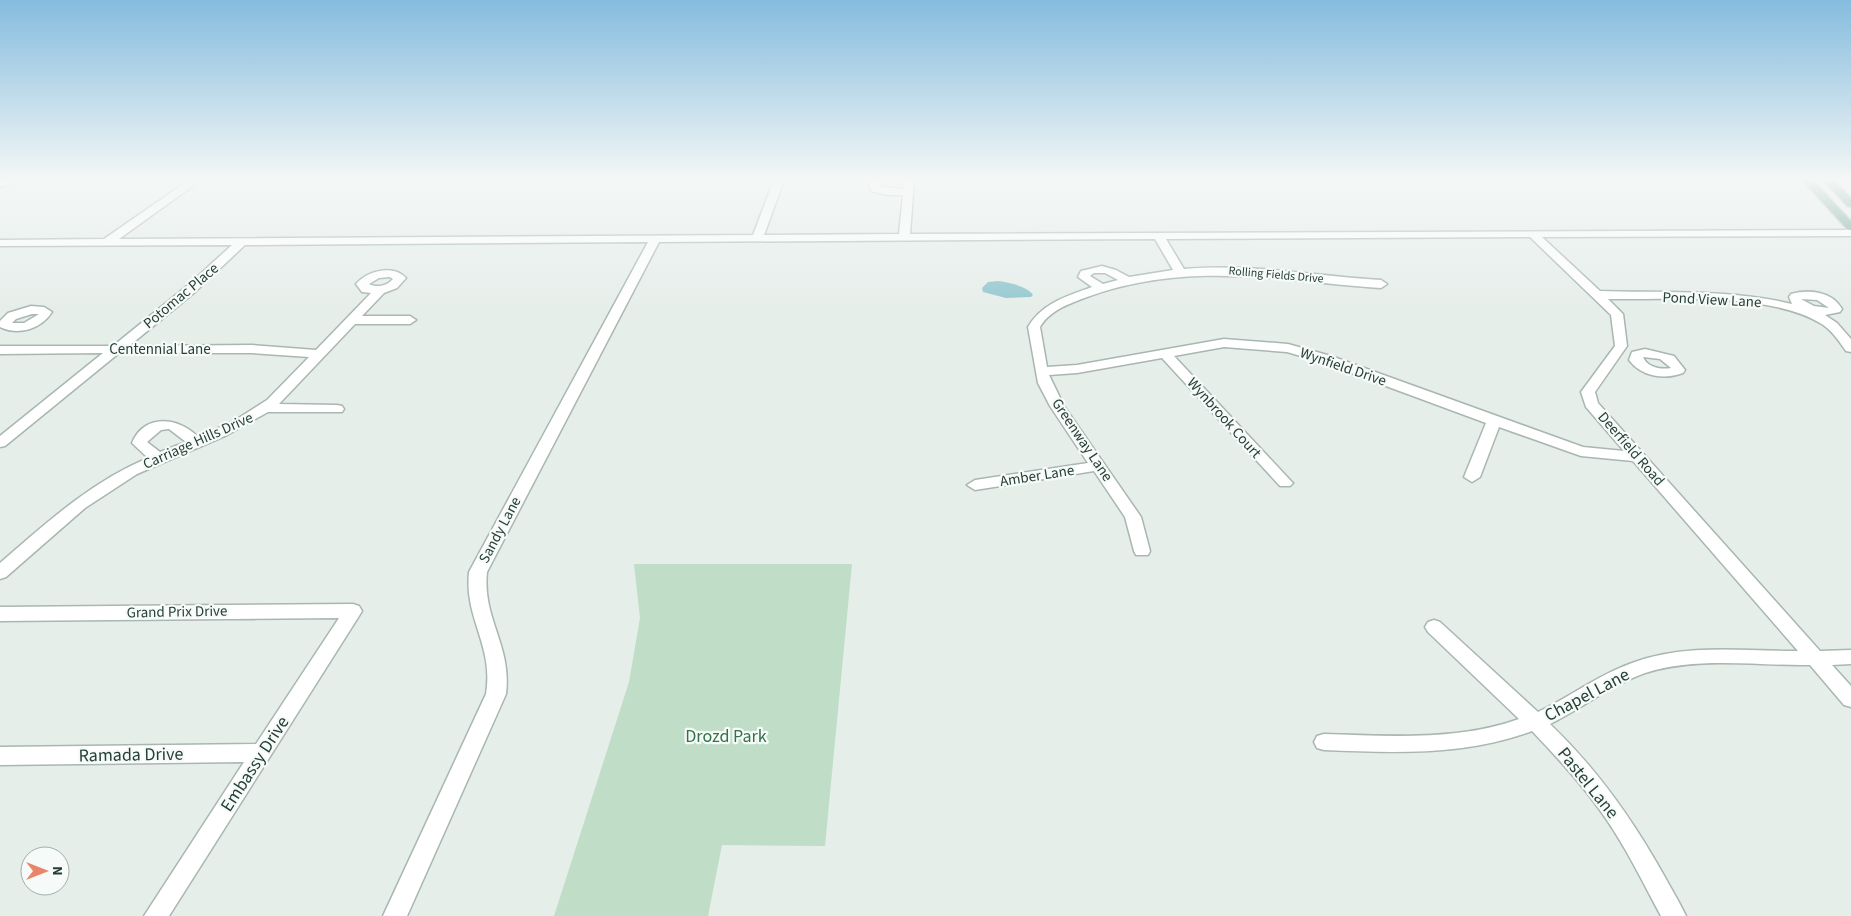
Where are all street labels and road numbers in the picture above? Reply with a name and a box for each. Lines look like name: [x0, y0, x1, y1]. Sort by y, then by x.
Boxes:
street label: Potomac Place: [139, 258, 223, 334]
street label: Rolling Fields Drive: [1228, 262, 1324, 288]
street label: Pond View Lane: [1662, 287, 1762, 313]
street label: Centennial Lane: [109, 339, 211, 360]
street label: Wynfield Drive: [1297, 342, 1389, 392]
street label: Wynbrook Court: [1182, 373, 1266, 463]
street label: Greenway Lane: [1046, 394, 1118, 486]
street label: Carriage Hills Drive: [140, 407, 256, 475]
street label: Deerfield Road: [1593, 407, 1669, 491]
street label: Amber Lane: [998, 460, 1076, 492]
street label: Sandy Lane: [474, 493, 526, 567]
street label: Grand Prix Drive: [126, 601, 228, 623]
street label: Chapel Lane: [1540, 662, 1634, 728]
street label: Embassy Drive: [215, 711, 295, 817]
street label: Ramada Drive: [78, 742, 184, 768]
street label: Pastel Lane: [1551, 742, 1625, 824]

